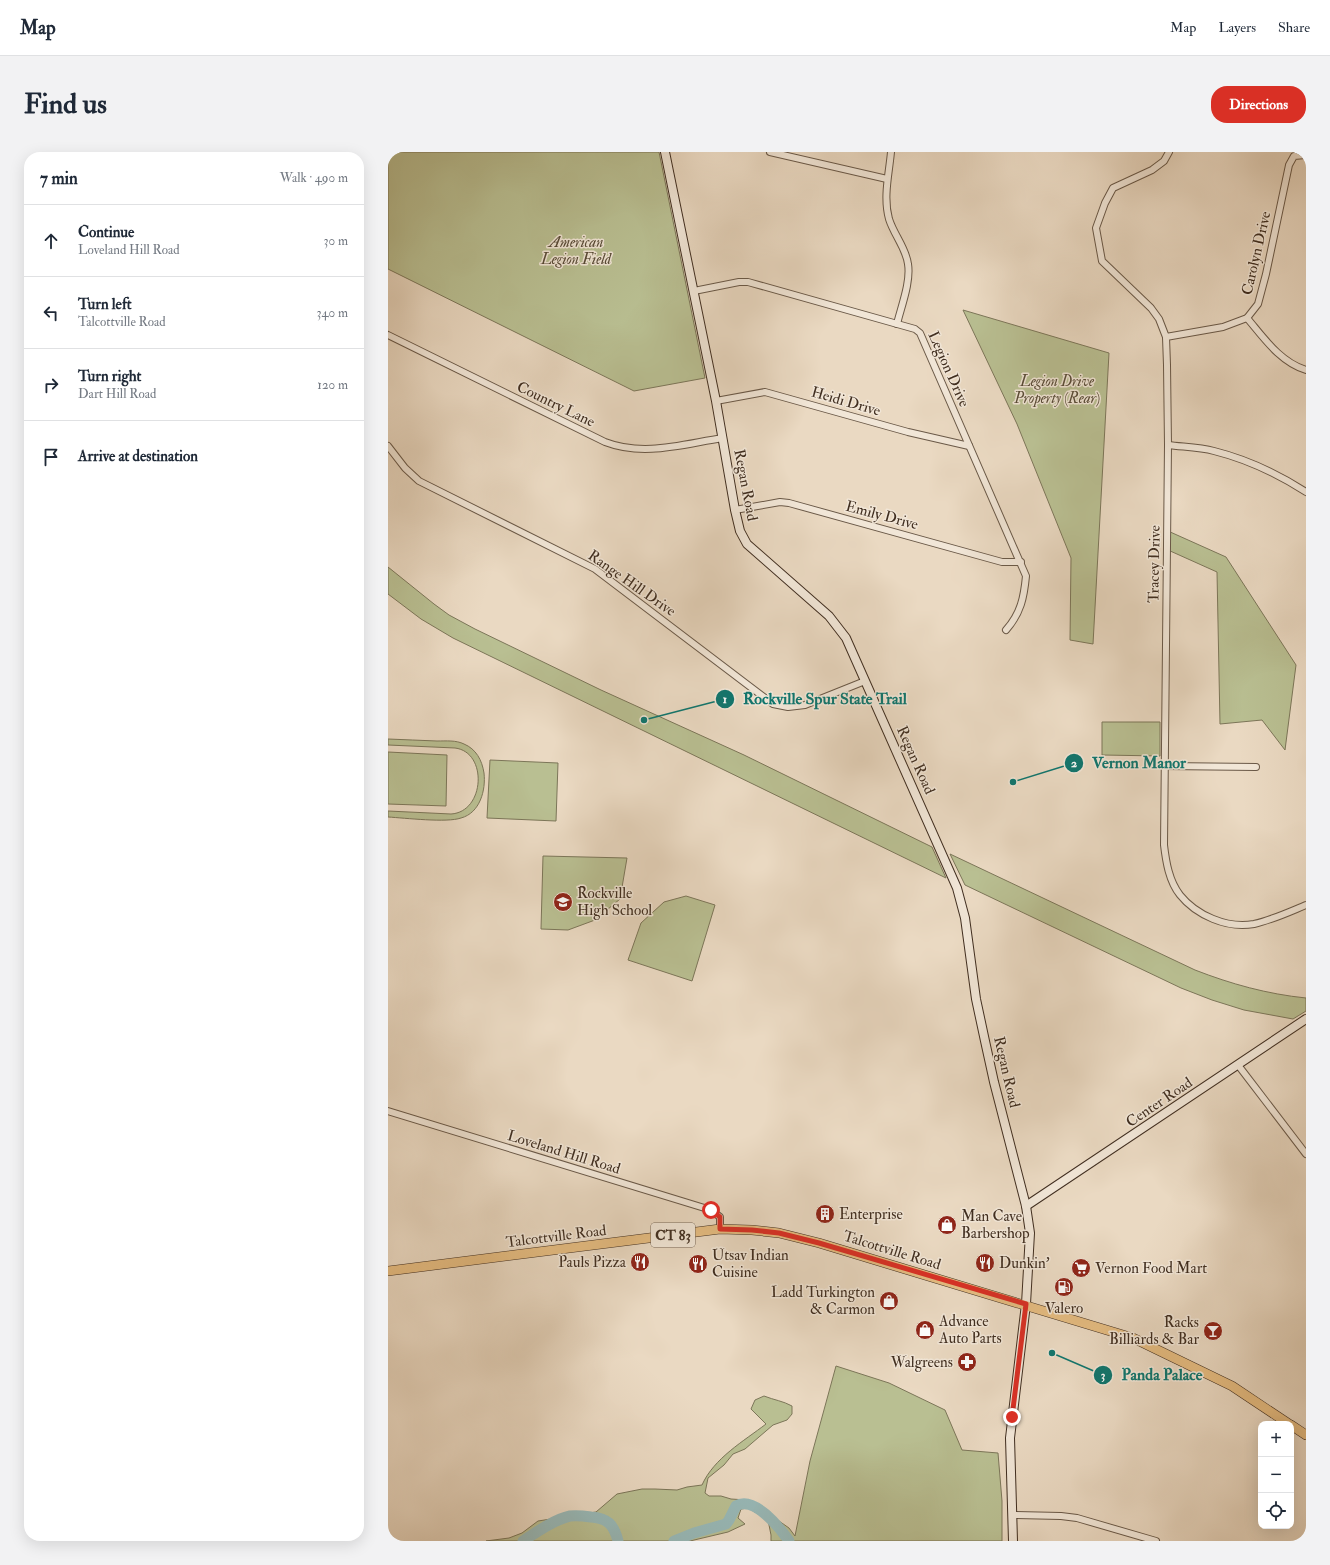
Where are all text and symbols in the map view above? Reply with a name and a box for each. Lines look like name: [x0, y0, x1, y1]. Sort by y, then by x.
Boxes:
text: Map: [20, 16, 56, 40]
text: Map: [1170, 19, 1196, 36]
text: Layers: [1218, 19, 1256, 36]
text: Share: [1278, 19, 1310, 36]
button: Directions: [1211, 86, 1306, 123]
text: Find us: [24, 87, 107, 122]
text: 7 min: [40, 168, 78, 189]
text: Walk · 490 m: [280, 170, 348, 186]
street label: Carolyn Drive: [1238, 209, 1275, 297]
text: Continue: [78, 223, 134, 242]
icon: ahead: [40, 230, 62, 252]
text: 30 m: [324, 233, 348, 249]
park label: American Legion Field: [540, 233, 613, 269]
text: Loveland Hill Road: [78, 242, 180, 258]
text: Turn left: [78, 295, 132, 314]
icon: left: [40, 302, 62, 324]
text: 340 m: [317, 305, 348, 321]
text: Talcottville Road: [78, 314, 166, 330]
street label: Legion Drive: [923, 328, 974, 410]
text: Turn right: [78, 367, 141, 386]
park label: Legion Drive Property (Rear): [1013, 372, 1100, 408]
icon: right: [40, 374, 62, 396]
text: 120 m: [317, 377, 348, 393]
street label: Country Lane: [513, 377, 598, 432]
street label: Heidi Drive: [809, 383, 883, 420]
text: Dart Hill Road: [78, 386, 156, 402]
icon: arrive: [40, 446, 62, 468]
text: Arrive at destination: [78, 447, 198, 466]
street label: Regan Road: [729, 448, 762, 523]
street label: Emily Drive: [844, 497, 920, 534]
street label: Tracey Drive: [1144, 525, 1165, 603]
street label: Range Hill Drive: [584, 546, 679, 621]
callout: Rockville Spur State Trail: [715, 685, 915, 713]
text: Rockville Spur State Trail: [743, 689, 908, 710]
text: 1: [723, 692, 727, 707]
street label: Regan Road: [892, 723, 939, 798]
callout: Vernon Manor: [1064, 749, 1194, 777]
text: Vernon Manor: [1091, 753, 1187, 773]
text: 2: [1071, 756, 1077, 771]
place label: Rockville High School: [577, 884, 652, 920]
school or university icon: Rockville High School: [552, 891, 574, 913]
street label: Regan Road: [989, 1035, 1024, 1110]
street label: Center Road: [1122, 1073, 1197, 1132]
street label: Loveland Hill Road: [505, 1126, 623, 1179]
route start: [702, 1201, 720, 1219]
building icon: Enterprise: [814, 1203, 836, 1225]
place label: Enterprise: [839, 1205, 903, 1225]
place label: Man Cave Barbershop: [961, 1207, 1030, 1244]
shop icon: Man Cave Barbershop: [936, 1214, 958, 1236]
street label: Talcottville Road: [505, 1221, 608, 1252]
road number: CT 83: [651, 1223, 695, 1247]
street label: Talcottville Road: [841, 1227, 944, 1275]
place label: Utsav Indian Cuisine: [712, 1246, 789, 1282]
restaurant icon: Pauls Pizza: [629, 1251, 651, 1273]
restaurant icon: Dunkin': [974, 1252, 996, 1274]
place label: Pauls Pizza: [558, 1253, 627, 1272]
restaurant icon: Utsav Indian Cuisine: [687, 1253, 709, 1275]
place label: Dunkin': [999, 1254, 1050, 1273]
supermarket icon: Vernon Food Mart: [1070, 1257, 1092, 1279]
place label: Vernon Food Mart: [1095, 1259, 1207, 1278]
fuel station icon: Valero: [1053, 1276, 1075, 1298]
place label: Ladd Turkington & Carmon: [771, 1283, 875, 1319]
shop icon: Ladd Turkington & Carmon: [878, 1290, 900, 1312]
place label: Valero: [1045, 1299, 1083, 1318]
place label: Advance Auto Parts: [938, 1312, 1002, 1348]
place label: Racks Billiards & Bar: [1109, 1313, 1199, 1349]
shop icon: Advance Auto Parts: [914, 1319, 936, 1341]
bar icon: Racks Billiards & Bar: [1202, 1320, 1224, 1342]
pharmacy icon: Walgreens: [956, 1351, 978, 1373]
place label: Walgreens: [890, 1353, 953, 1372]
callout: Panda Palace: [1093, 1361, 1210, 1389]
text: Panda Palace: [1122, 1365, 1203, 1385]
text: 3: [1101, 1368, 1106, 1383]
route end: [1003, 1408, 1021, 1426]
map controls: [1258, 1421, 1294, 1529]
button: +: [1258, 1421, 1294, 1457]
button: −: [1258, 1457, 1294, 1493]
button: locate: [1258, 1493, 1294, 1529]

